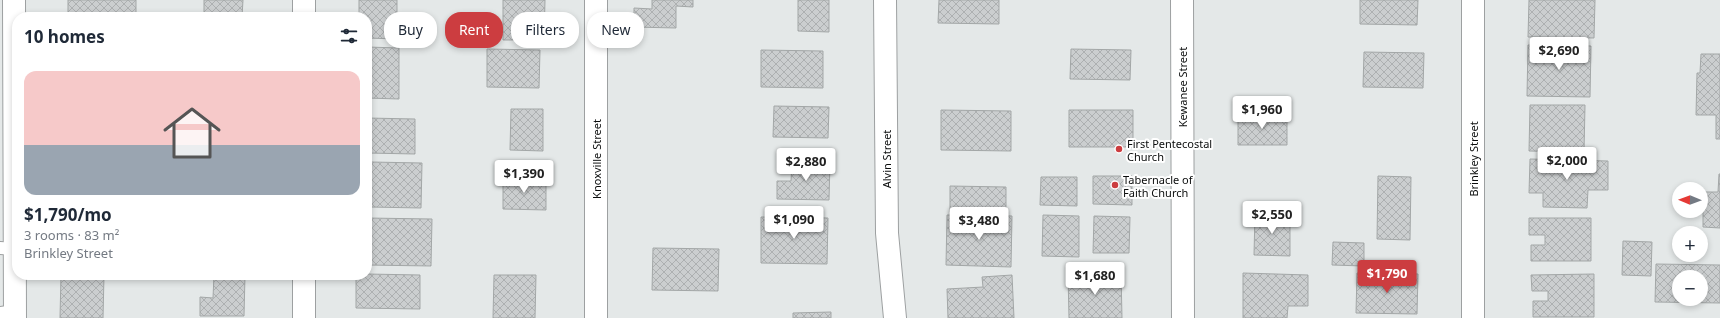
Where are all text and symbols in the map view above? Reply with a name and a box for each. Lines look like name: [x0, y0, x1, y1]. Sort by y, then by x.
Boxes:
chip: Buy: [384, 12, 437, 48]
chip: Rent: [445, 12, 503, 48]
chip: Filters: [511, 12, 579, 48]
chip: New: [587, 12, 644, 48]
text: 10 homes: [24, 25, 105, 48]
icon: filters: [338, 25, 360, 47]
pin: $2,690: [1526, 37, 1592, 71]
text: $2,690: [1539, 41, 1579, 59]
street label: Kewanee Street: [1175, 47, 1190, 127]
pin: $1,960: [1229, 96, 1295, 130]
icon: home: [156, 97, 228, 169]
text: $1,960: [1242, 100, 1282, 118]
street label: Knoxville Street: [589, 119, 604, 199]
street label: Brinkley Street: [1466, 121, 1481, 197]
street label: Alvin Street: [879, 130, 894, 188]
place label: First Pentecostal Church: [1127, 136, 1212, 164]
marker: First Pentecostal Church: [1114, 144, 1124, 154]
pin: $2,000: [1534, 147, 1600, 181]
pin: $2,880: [773, 148, 839, 182]
text: $2,000: [1547, 151, 1587, 169]
text: $2,880: [786, 152, 826, 170]
pin: $1,390: [491, 160, 557, 194]
text: $1,390: [504, 164, 544, 182]
place label: Tabernacle of Faith Church: [1123, 172, 1194, 200]
marker: Tabernacle of Faith Church: [1110, 180, 1120, 190]
north arrow: [1672, 182, 1708, 218]
map controls: [1672, 182, 1708, 306]
pin: $2,550: [1239, 201, 1305, 235]
text: $1,790/mo: [24, 203, 112, 226]
text: $2,550: [1252, 205, 1292, 223]
pin: $1,090: [761, 206, 827, 240]
pin: $3,480: [946, 207, 1012, 241]
text: $1,090: [774, 210, 814, 228]
text: $3,480: [959, 211, 999, 229]
text: 3 rooms · 83 m²: [24, 226, 119, 244]
button: +: [1672, 226, 1708, 262]
text: Brinkley Street: [24, 244, 113, 262]
pin: $1,790: [1354, 260, 1420, 294]
pin: $1,680: [1062, 262, 1128, 296]
text: $1,790: [1367, 264, 1407, 282]
text: $1,680: [1075, 266, 1115, 284]
button: −: [1672, 270, 1708, 306]

